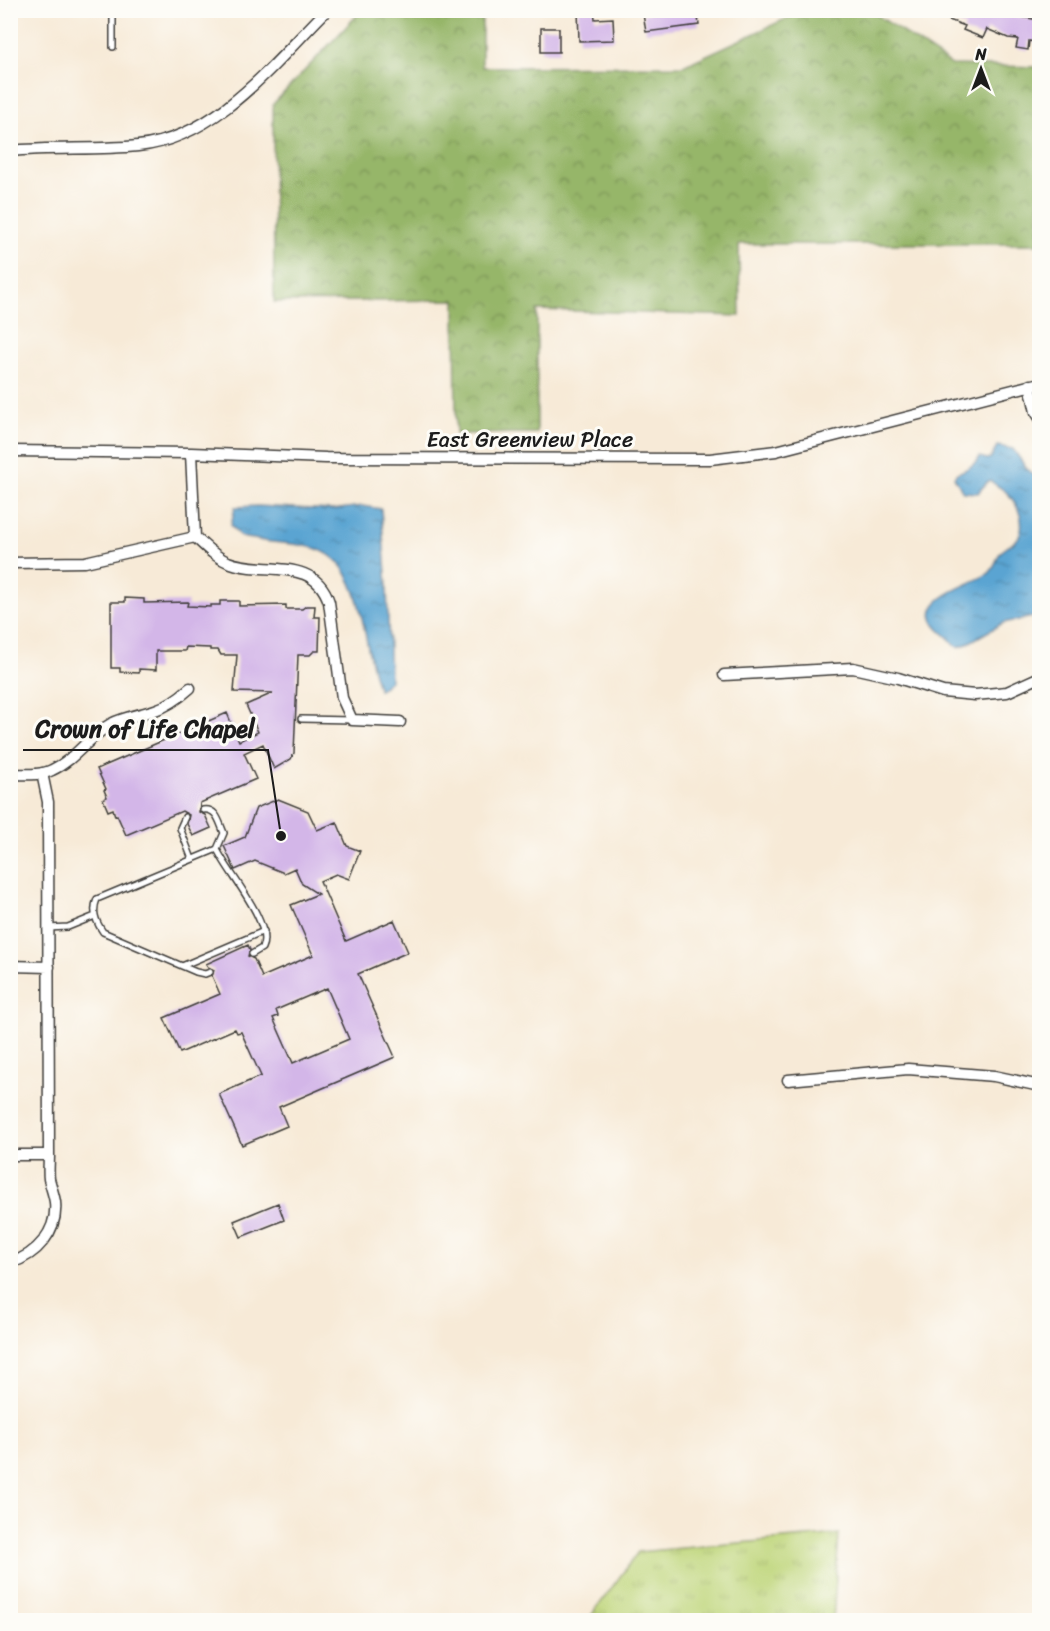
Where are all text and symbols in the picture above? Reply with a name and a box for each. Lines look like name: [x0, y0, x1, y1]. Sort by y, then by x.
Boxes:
north arrow: [951, 39, 1011, 99]
text: N: [974, 40, 987, 69]
street label: East Greenview Place: [427, 420, 633, 459]
callout: Crown of Life Chapel: [23, 708, 268, 750]
text: Crown of Life Chapel: [34, 708, 256, 750]

